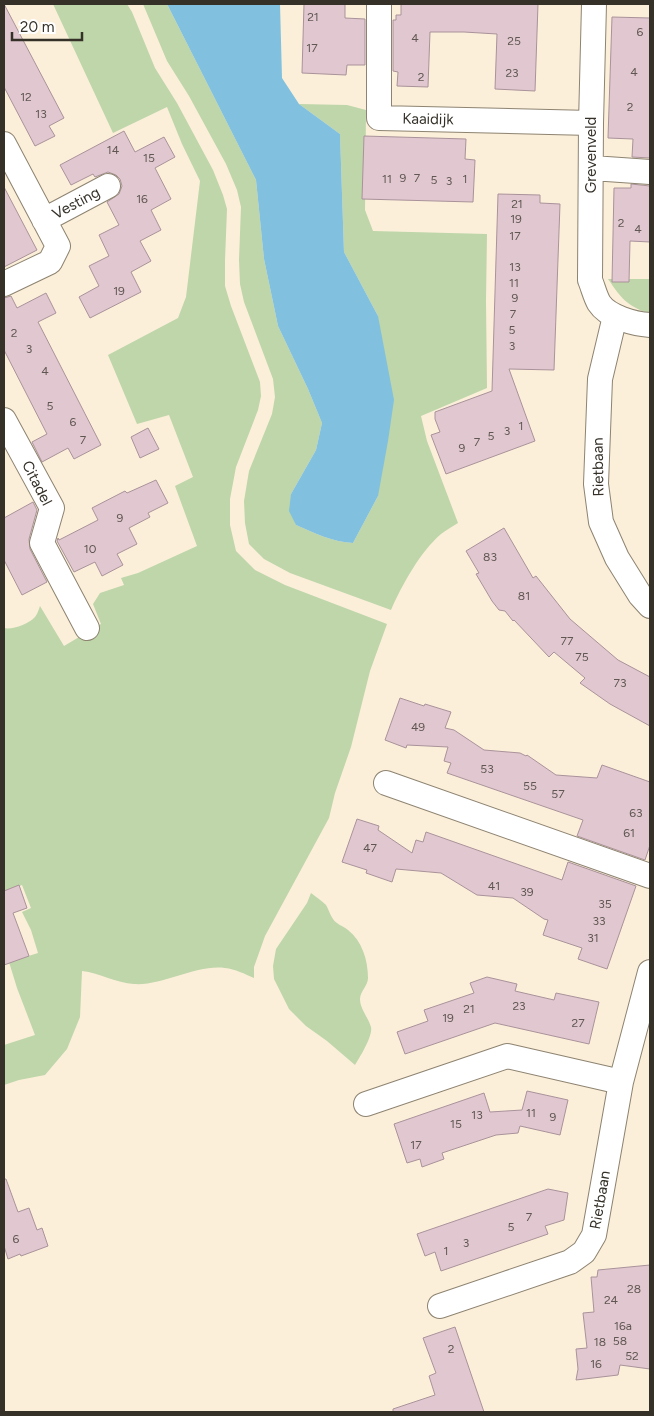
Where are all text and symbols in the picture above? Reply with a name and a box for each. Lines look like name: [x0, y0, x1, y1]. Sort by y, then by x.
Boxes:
scale bar: [12, 10, 82, 42]
house number: 21: [307, 10, 319, 24]
text: 20 m: [20, 18, 54, 36]
house number: 6: [637, 25, 644, 39]
house number: 4: [411, 31, 419, 45]
house number: 25: [507, 34, 521, 48]
house number: 17: [306, 41, 318, 55]
house number: 4: [630, 65, 638, 79]
house number: 23: [505, 66, 519, 80]
house number: 2: [418, 70, 424, 84]
house number: 12: [20, 90, 32, 104]
house number: 2: [627, 100, 633, 114]
house number: 13: [35, 107, 47, 121]
street label: Kaaidijk: [402, 110, 455, 128]
street label: Grevenveld: [582, 117, 600, 193]
house number: 14: [107, 143, 120, 157]
house number: 15: [143, 151, 155, 165]
house number: 9: [400, 171, 407, 185]
house number: 7: [414, 171, 421, 185]
house number: 11: [382, 172, 392, 186]
house number: 1: [463, 172, 467, 186]
house number: 5: [431, 173, 438, 187]
house number: 3: [446, 174, 452, 188]
street label: Vesting: [49, 183, 103, 223]
house number: 16: [136, 192, 148, 206]
house number: 21: [511, 197, 523, 211]
house number: 19: [510, 212, 522, 226]
house number: 2: [618, 216, 624, 230]
house number: 4: [634, 222, 642, 236]
house number: 17: [509, 229, 521, 243]
house number: 13: [509, 260, 521, 274]
house number: 11: [509, 276, 519, 290]
house number: 19: [113, 284, 125, 298]
house number: 9: [512, 291, 519, 305]
house number: 7: [510, 307, 517, 321]
house number: 5: [509, 323, 516, 337]
house number: 2: [11, 326, 17, 340]
house number: 3: [509, 339, 515, 353]
house number: 3: [26, 342, 32, 356]
house number: 4: [41, 364, 49, 378]
house number: 5: [47, 399, 54, 413]
house number: 6: [70, 415, 77, 429]
house number: 1: [519, 419, 523, 433]
house number: 3: [504, 424, 510, 438]
house number: 5: [488, 429, 495, 443]
house number: 7: [80, 433, 87, 447]
house number: 7: [474, 435, 481, 449]
street label: Rietbaan: [588, 437, 608, 497]
house number: 9: [459, 441, 466, 455]
street label: Citadel: [18, 458, 56, 508]
house number: 9: [117, 511, 124, 525]
house number: 10: [84, 542, 97, 556]
house number: 83: [483, 550, 497, 564]
house number: 81: [518, 589, 530, 603]
house number: 77: [561, 634, 574, 648]
house number: 75: [575, 650, 589, 664]
house number: 73: [614, 676, 626, 690]
house number: 49: [411, 720, 425, 734]
house number: 53: [480, 762, 494, 776]
house number: 55: [523, 779, 537, 793]
house number: 57: [551, 787, 565, 801]
house number: 63: [629, 806, 643, 820]
house number: 61: [623, 826, 635, 840]
house number: 47: [363, 841, 377, 855]
house number: 41: [488, 879, 500, 893]
house number: 39: [520, 885, 534, 899]
house number: 35: [598, 897, 612, 911]
house number: 33: [592, 914, 606, 928]
house number: 31: [587, 931, 599, 945]
house number: 23: [512, 999, 526, 1013]
house number: 21: [463, 1002, 475, 1016]
house number: 19: [442, 1011, 454, 1025]
house number: 27: [571, 1016, 585, 1030]
house number: 11: [526, 1106, 536, 1120]
house number: 13: [471, 1108, 483, 1122]
house number: 9: [550, 1110, 557, 1124]
house number: 15: [450, 1117, 462, 1131]
house number: 17: [410, 1138, 422, 1152]
street label: Rietbaan: [586, 1169, 614, 1231]
house number: 7: [526, 1210, 533, 1224]
house number: 5: [508, 1220, 515, 1234]
house number: 6: [13, 1232, 20, 1246]
house number: 3: [463, 1236, 469, 1250]
house number: 1: [444, 1244, 448, 1258]
house number: 28: [627, 1282, 641, 1296]
house number: 24: [604, 1293, 619, 1307]
house number: 16a: [614, 1319, 632, 1333]
house number: 58: [613, 1334, 627, 1348]
house number: 18: [594, 1335, 606, 1349]
house number: 2: [448, 1342, 454, 1356]
house number: 52: [625, 1349, 639, 1363]
house number: 16: [590, 1357, 602, 1371]

